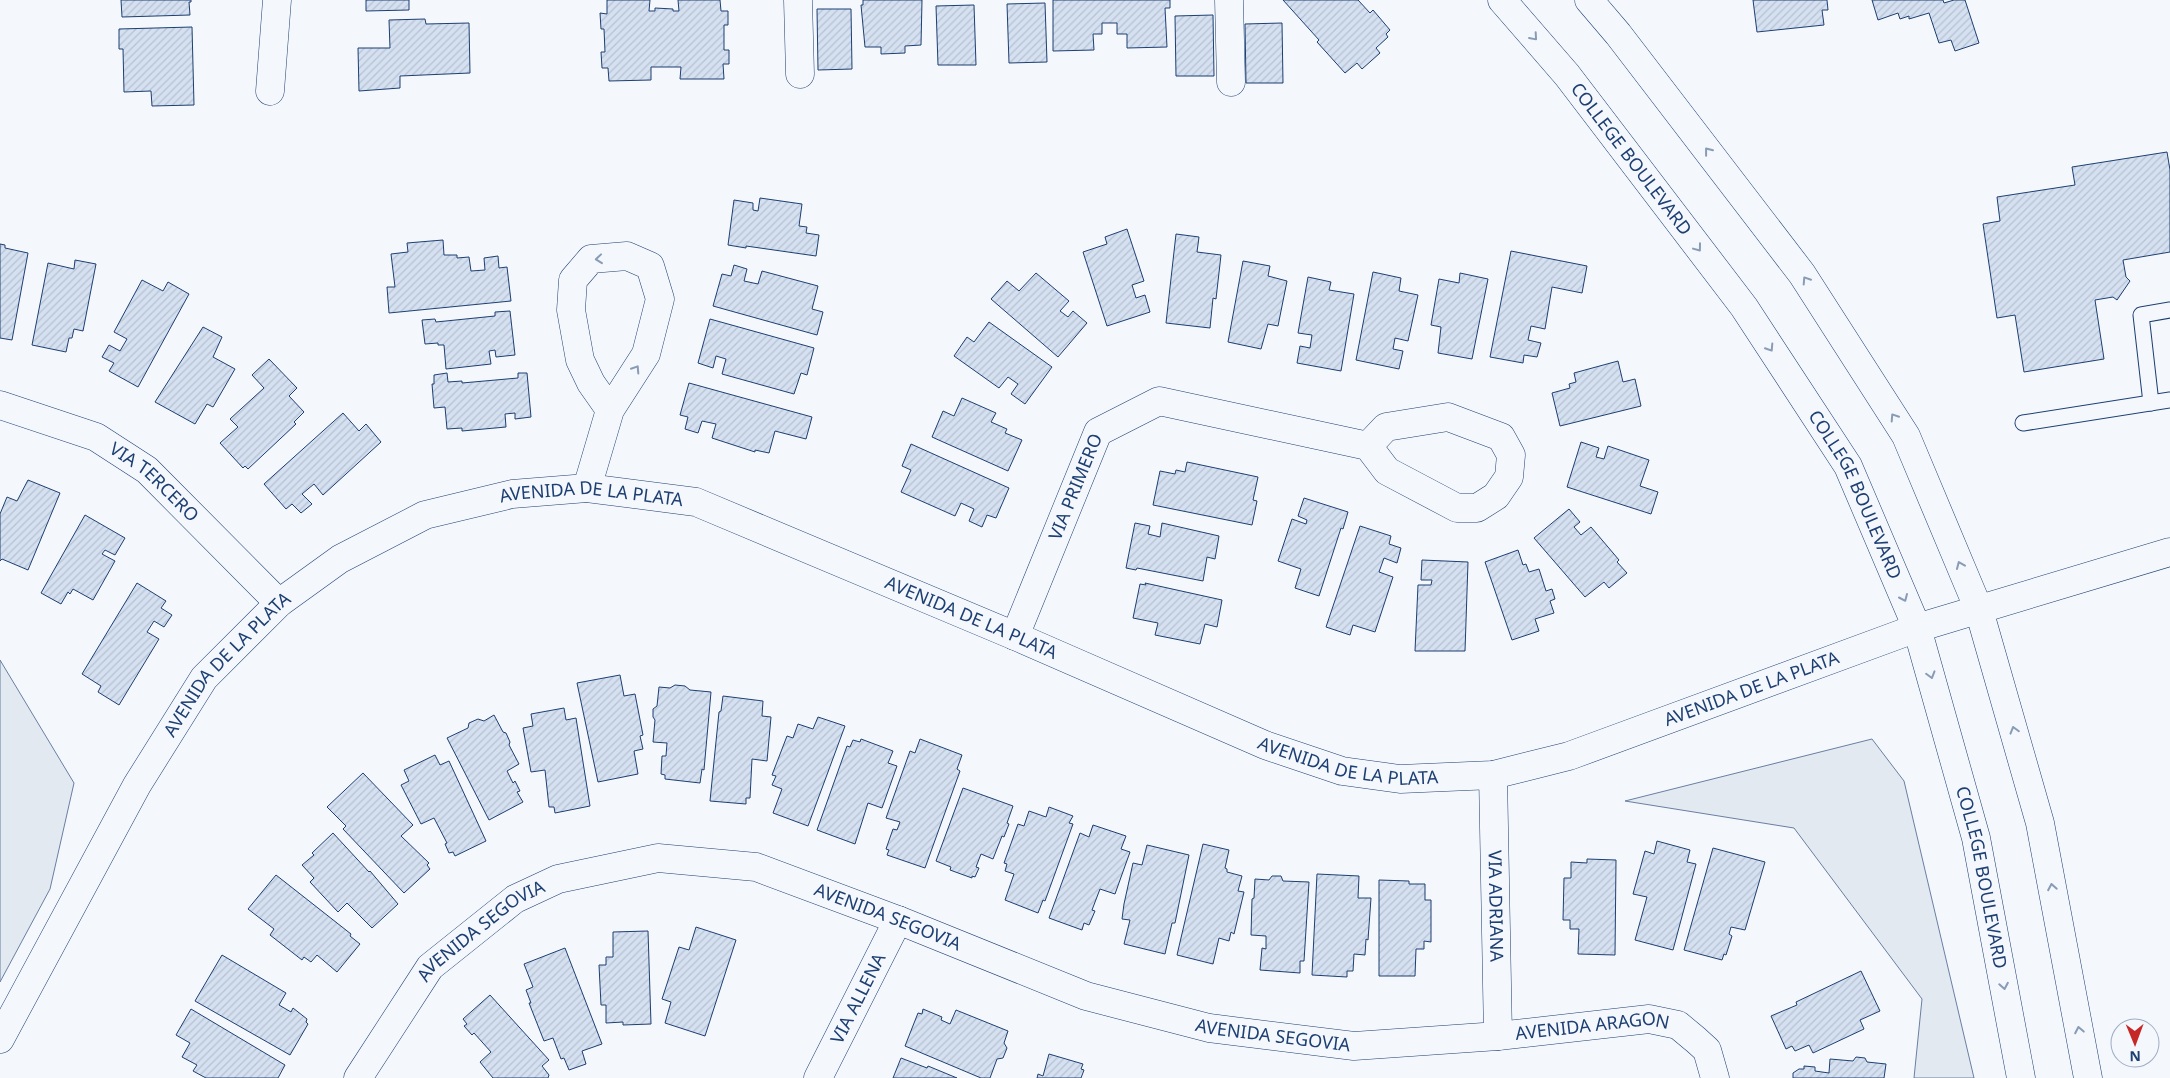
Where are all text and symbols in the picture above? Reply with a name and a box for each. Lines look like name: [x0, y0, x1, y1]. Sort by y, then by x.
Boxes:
one-way arrow: [1528, 31, 1536, 40]
street label: COLLEGE BOULEVARD: [1566, 77, 1698, 240]
one-way arrow: [1705, 148, 1713, 157]
one-way arrow: [1693, 242, 1701, 251]
one-way arrow: [595, 253, 603, 264]
one-way arrow: [1803, 276, 1813, 285]
one-way arrow: [1764, 342, 1773, 351]
one-way arrow: [630, 366, 640, 375]
street label: COLLEGE BOULEVARD: [1804, 405, 1908, 583]
one-way arrow: [1891, 413, 1900, 422]
street label: VIA PRIMERO: [1042, 430, 1107, 543]
street label: VIA TERCERO: [105, 436, 205, 526]
street label: AVENIDA DE LA PLATA: [497, 475, 685, 511]
one-way arrow: [1956, 561, 1967, 570]
street label: AVENIDA DE LA PLATA: [882, 570, 1062, 664]
street label: AVENIDA DE LA PLATA: [157, 585, 295, 741]
one-way arrow: [1898, 593, 1909, 602]
street label: AVENIDA DE LA PLATA: [1660, 645, 1843, 731]
one-way arrow: [1925, 671, 1935, 679]
one-way arrow: [2009, 726, 2019, 734]
street label: AVENIDA DE LA PLATA: [1255, 730, 1439, 790]
street label: COLLEGE BOULEVARD: [1951, 783, 2013, 971]
street label: VIA ADRIANA: [1483, 850, 1510, 963]
street label: AVENIDA SEGOVIA: [411, 874, 549, 986]
street label: AVENIDA SEGOVIA: [811, 877, 966, 956]
one-way arrow: [2048, 883, 2058, 892]
street label: VIA ALLENA: [824, 948, 891, 1048]
one-way arrow: [1998, 982, 2008, 991]
street label: AVENIDA ARAGON: [1514, 1005, 1672, 1045]
street label: AVENIDA SEGOVIA: [1193, 1012, 1352, 1057]
north arrow: [2110, 1018, 2160, 1068]
one-way arrow: [2074, 1026, 2084, 1034]
text: N: [2129, 1047, 2141, 1066]

